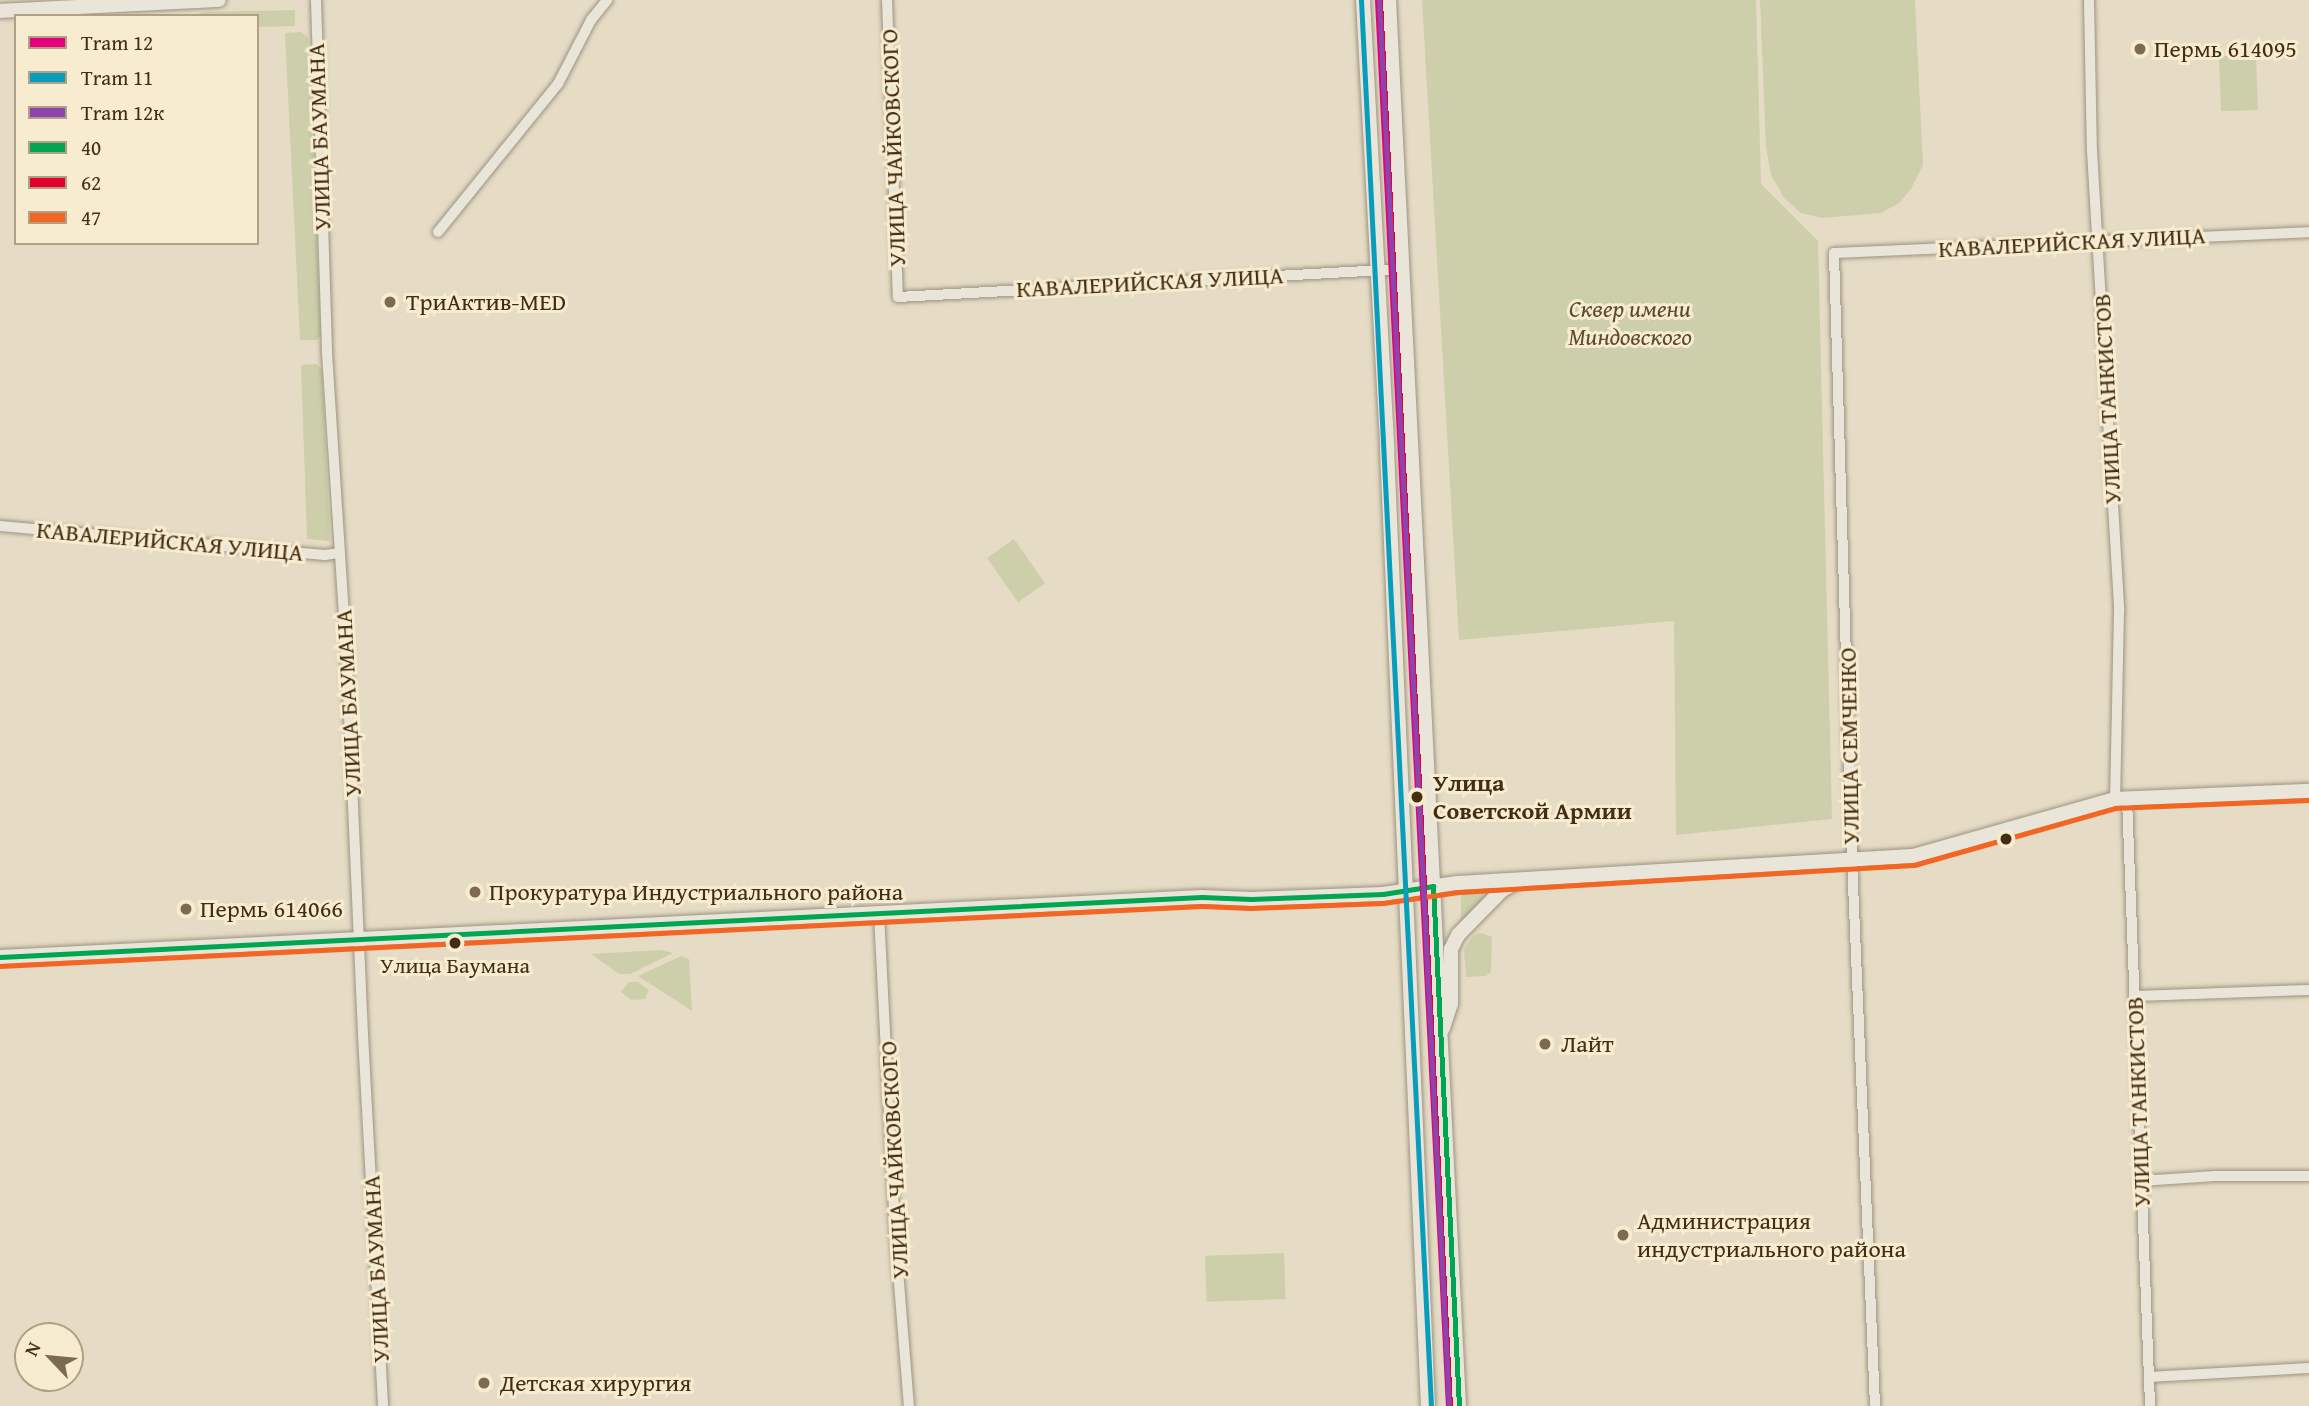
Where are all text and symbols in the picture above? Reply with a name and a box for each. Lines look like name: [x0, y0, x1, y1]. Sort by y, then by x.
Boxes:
legend: [14, 14, 259, 245]
text: Tram 12: [81, 27, 153, 58]
street label: УЛИЦА ЧАЙКОВСКОГО: [874, 28, 912, 268]
place label: Пермь 614095: [2154, 35, 2297, 63]
marker: Пермь 614095: [2132, 41, 2148, 57]
street label: УЛИЦА БАУМАНА: [301, 43, 337, 231]
text: Tram 11: [81, 62, 153, 93]
text: Tram 12к: [81, 97, 164, 128]
text: 40: [81, 132, 101, 163]
text: 62: [81, 167, 101, 198]
text: 47: [81, 202, 101, 233]
street label: КАВАЛЕРИЙСКАЯ УЛИЦА: [1937, 221, 2207, 263]
street label: КАВАЛЕРИЙСКАЯ УЛИЦА: [1015, 261, 1285, 303]
place label: ТриАктив-MED: [406, 288, 566, 316]
marker: ТриАктив-MED: [380, 292, 400, 312]
street label: УЛИЦА ТАНКИСТОВ: [2087, 293, 2127, 505]
park label: Сквер имени Миндовского: [1568, 295, 1692, 351]
street label: КАВАЛЕРИЙСКАЯ УЛИЦА: [35, 515, 305, 567]
street label: УЛИЦА БАУМАНА: [329, 608, 367, 798]
street label: УЛИЦА СЕМЧЕНКО: [1833, 647, 1865, 845]
place label: Улица Советской Армии: [1433, 769, 1632, 825]
marker: Улица Советской Армии: [1407, 787, 1427, 807]
unlabelled marker: [1999, 832, 2013, 846]
place label: Прокуратура Индустриального района: [489, 878, 903, 906]
marker: Прокуратура Индустриального района: [467, 884, 483, 900]
place label: Пермь 614066: [200, 895, 343, 923]
marker: Пермь 614066: [178, 901, 194, 917]
marker: Улица Баумана: [448, 936, 462, 950]
place label: Улица Баумана: [380, 953, 530, 979]
street label: УЛИЦА ТАНКИСТОВ: [2120, 996, 2156, 1208]
place label: Лайт: [1561, 1030, 1614, 1058]
marker: Лайт: [1535, 1034, 1555, 1054]
street label: УЛИЦА ЧАЙКОВСКОГО: [873, 1040, 915, 1280]
street label: УЛИЦА БАУМАНА: [357, 1174, 395, 1364]
place label: Администрация индустриального района: [1637, 1207, 1906, 1263]
marker: Администрация индустриального района: [1615, 1227, 1631, 1243]
north arrow: [14, 1322, 84, 1392]
text: N: [17, 1337, 47, 1361]
place label: Детская хирургия: [500, 1369, 691, 1397]
marker: Детская хирургия: [474, 1373, 494, 1393]

